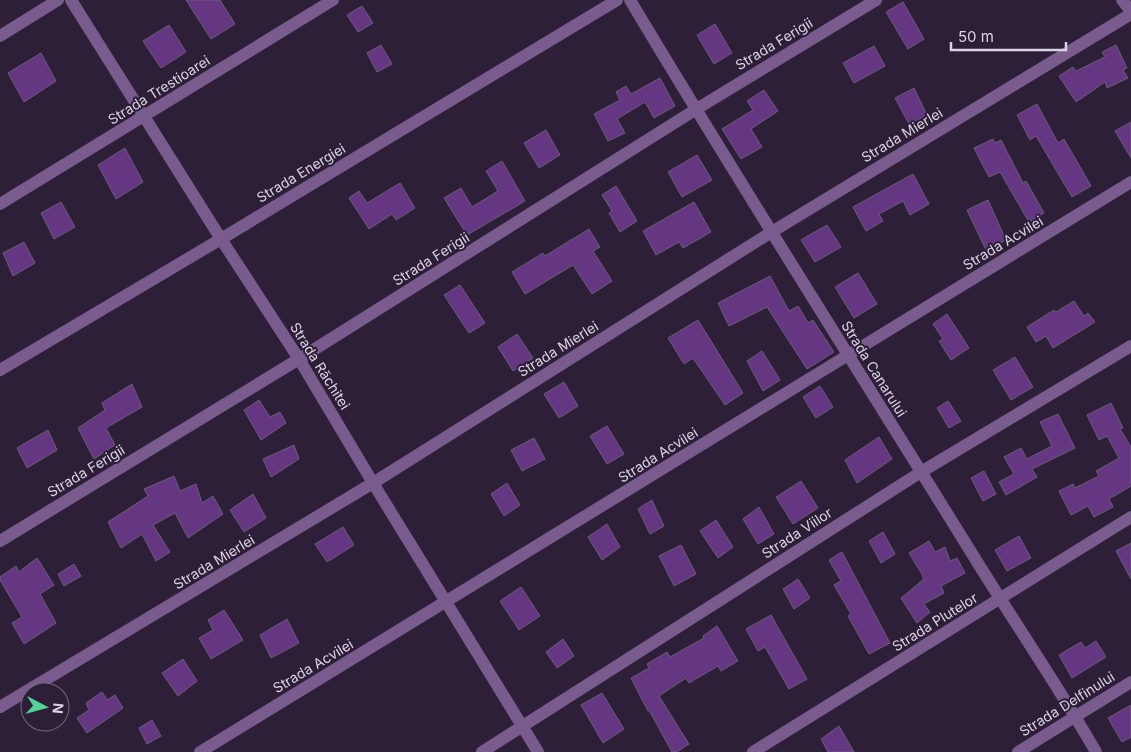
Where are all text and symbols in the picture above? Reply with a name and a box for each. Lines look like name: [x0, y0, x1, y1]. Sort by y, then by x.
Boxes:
street label: Strada Ferigii: [732, 14, 815, 73]
scale bar: [951, 20, 1066, 52]
text: 50 m: [958, 27, 994, 46]
street label: Strada Trestioarei: [105, 51, 213, 128]
street label: Strada Mierlei: [858, 104, 945, 165]
street label: Strada Energiei: [253, 139, 348, 206]
street label: Strada Acvilei: [960, 212, 1046, 273]
street label: Strada Ferigii: [389, 228, 472, 289]
street label: Strada Mierlei: [514, 317, 601, 380]
street label: Strada Canarului: [838, 318, 911, 420]
street label: Strada Răchitei: [287, 319, 354, 412]
street label: Strada Acvilei: [615, 423, 701, 486]
street label: Strada Ferigii: [44, 441, 127, 500]
street label: Strada Viilor: [758, 504, 835, 562]
street label: Strada Mierlei: [170, 531, 257, 592]
street label: Strada Plutelor: [889, 589, 981, 655]
street label: Strada Acvilei: [270, 635, 356, 696]
street label: Strada Delfinului: [1016, 668, 1117, 740]
north arrow: [20, 682, 70, 732]
text: N: [49, 702, 67, 715]

